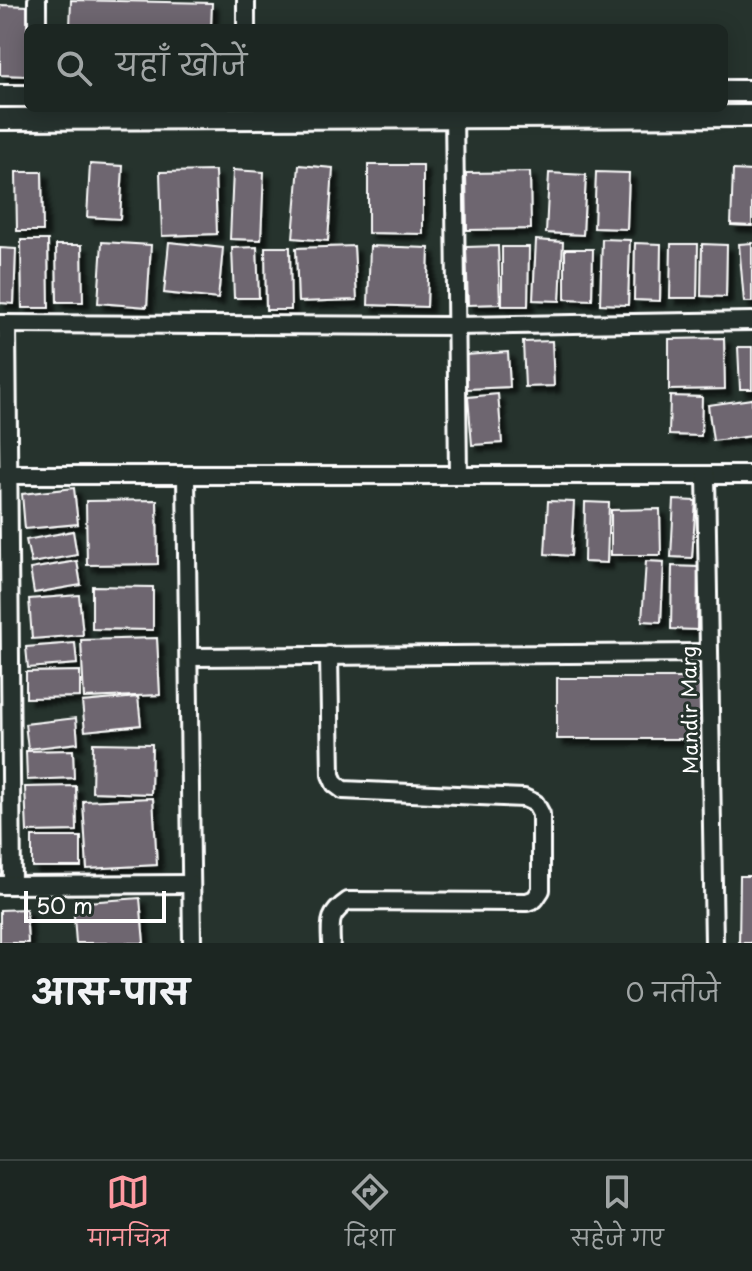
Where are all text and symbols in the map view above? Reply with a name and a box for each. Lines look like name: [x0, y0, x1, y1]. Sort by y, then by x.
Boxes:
search box: [24, 24, 728, 112]
text: यहाँ खोजें: [116, 41, 247, 86]
icon: search: [52, 46, 96, 90]
street label: Mandir Marg: [673, 646, 705, 774]
scale bar: [24, 887, 166, 923]
text: 50 m: [36, 888, 93, 921]
text: आस-पास: [32, 964, 190, 1016]
text: 0 नतीजे: [626, 972, 720, 1011]
tab: मानचित्र: [88, 1170, 169, 1263]
tab: दिशा: [345, 1170, 395, 1263]
tab: सहेजे गए: [571, 1170, 664, 1263]

